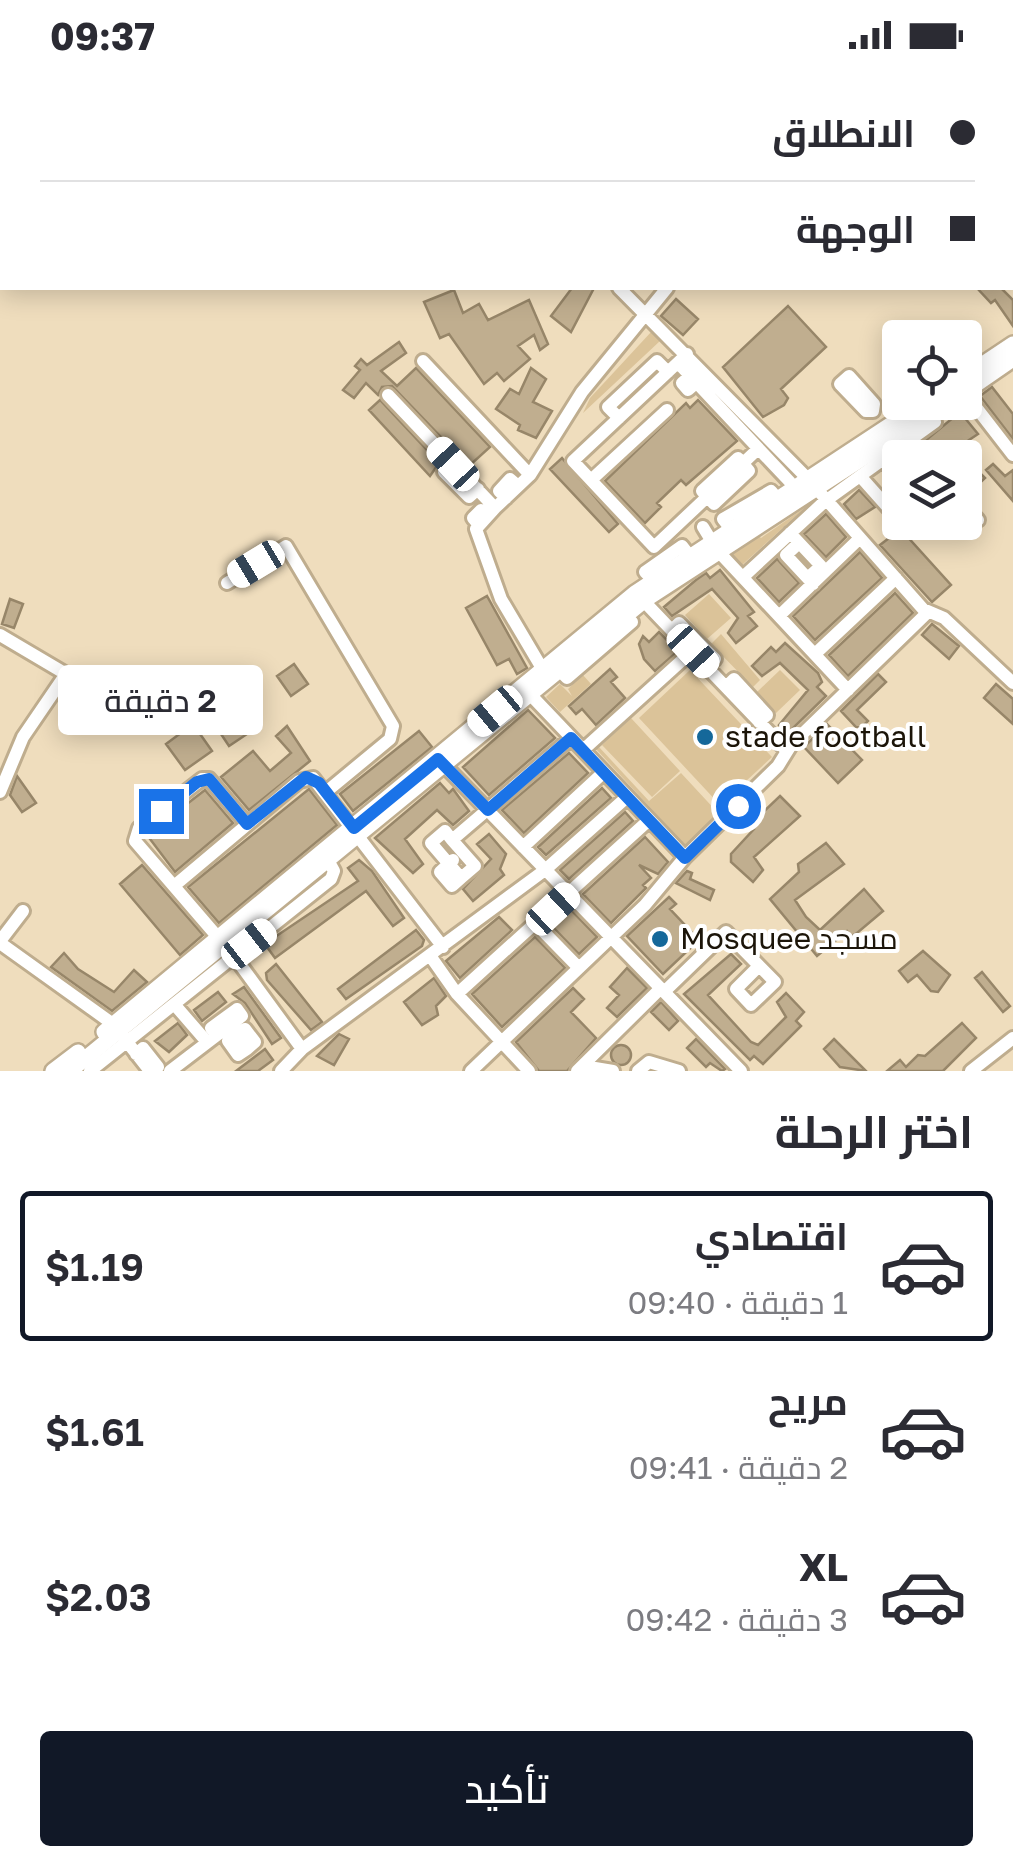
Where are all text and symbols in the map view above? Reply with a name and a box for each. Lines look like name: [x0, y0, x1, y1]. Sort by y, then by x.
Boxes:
text: 09:37: [50, 13, 155, 58]
text: الانطلاق: [772, 110, 915, 155]
text: الوجهة: [796, 206, 915, 251]
map controls: [882, 320, 982, 540]
button: locate: [882, 320, 982, 420]
car: [422, 432, 484, 496]
button: layers: [882, 440, 982, 540]
car: [223, 536, 289, 592]
car: [662, 619, 724, 683]
callout: 2 دقيقة: [59, 666, 264, 736]
car: [462, 680, 528, 742]
text: 2 دقيقة: [104, 681, 217, 719]
place label: stade football: [725, 718, 926, 754]
marker: stade football: [694, 726, 716, 748]
route start: [716, 784, 761, 829]
route end: [139, 789, 184, 834]
car: [521, 878, 585, 940]
car: [216, 914, 282, 974]
place label: Mosquee مسجد: [680, 920, 898, 956]
marker: Mosquee مسجد: [649, 928, 671, 950]
text: اختر الرحلة: [775, 1104, 973, 1158]
text: اقتصادي: [695, 1213, 848, 1258]
icon: car: [878, 1221, 968, 1311]
text: $1.19: [45, 1244, 144, 1289]
text: 1 دقيقة · 09:40: [627, 1283, 848, 1321]
text: مريح: [768, 1378, 848, 1423]
icon: car: [878, 1386, 968, 1476]
text: $1.61: [45, 1409, 144, 1454]
text: 2 دقيقة · 09:41: [629, 1448, 848, 1486]
text: XL: [799, 1544, 848, 1589]
icon: car: [878, 1551, 968, 1641]
text: $2.03: [45, 1574, 152, 1619]
text: 3 دقيقة · 09:42: [626, 1600, 848, 1638]
button: تأكيد: [40, 1731, 973, 1846]

